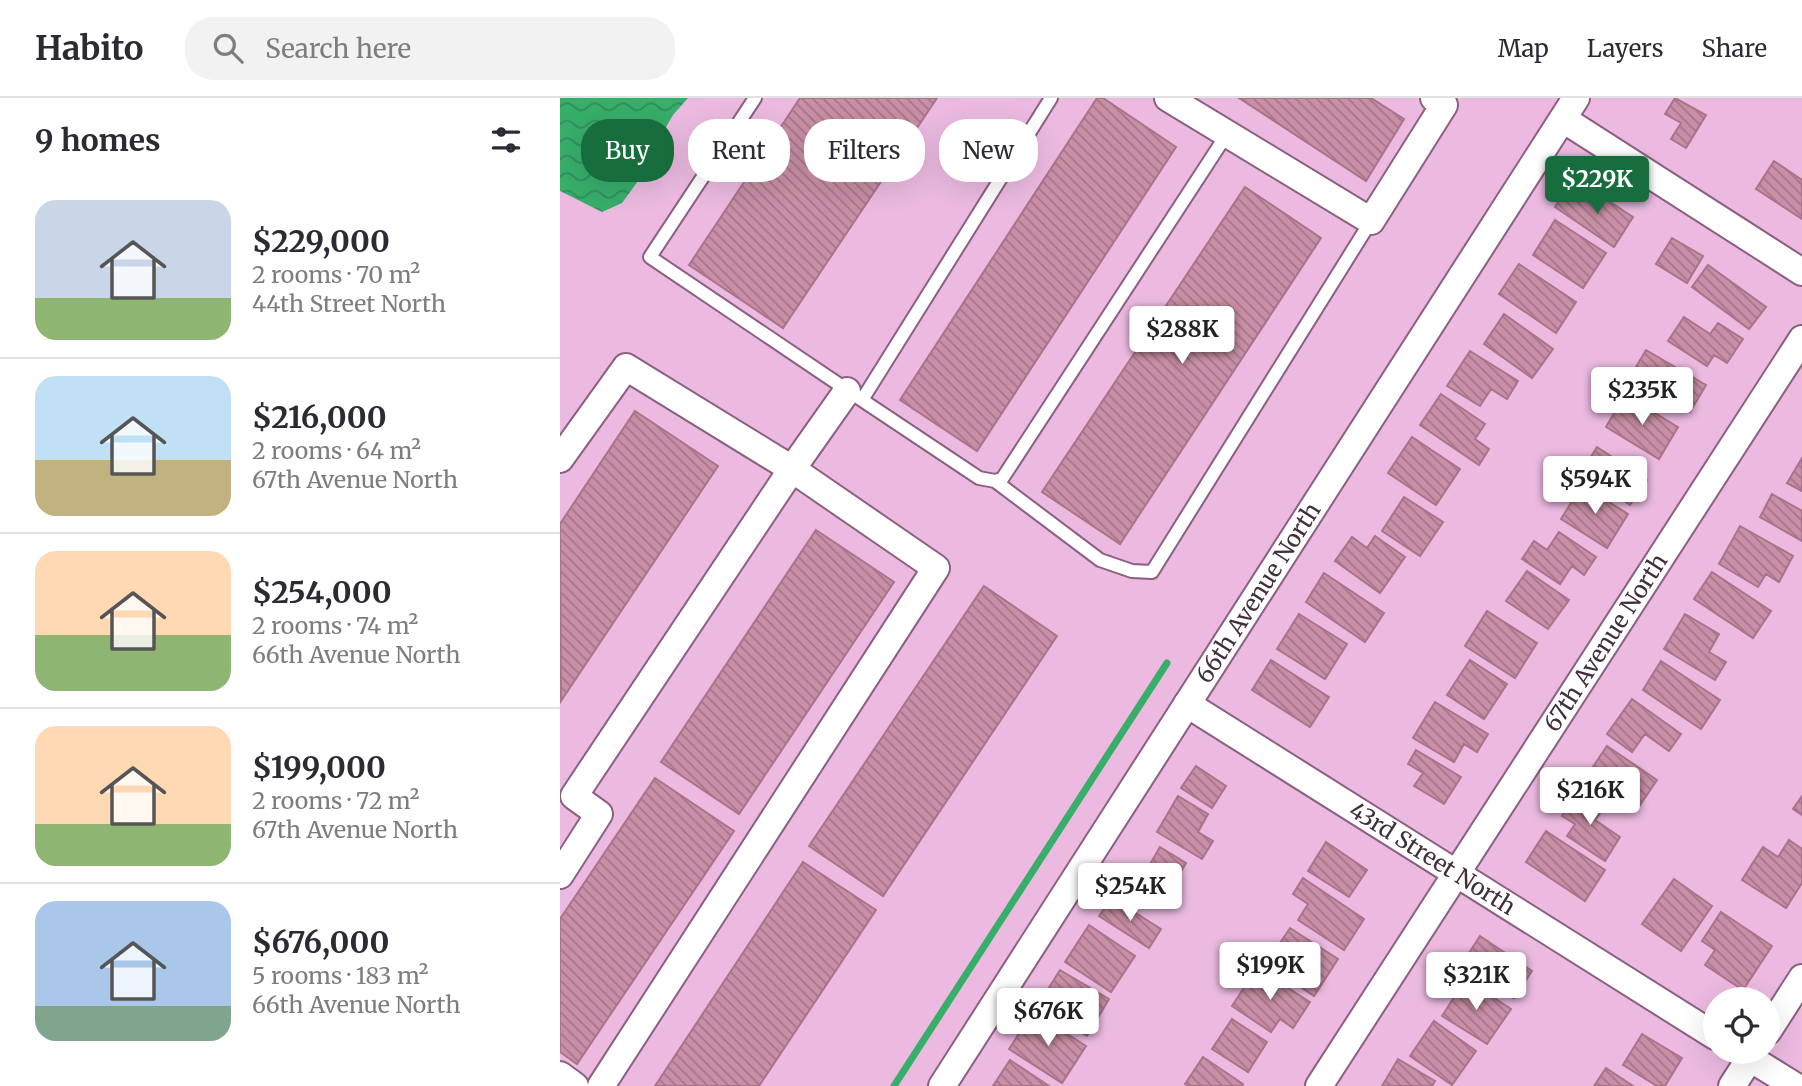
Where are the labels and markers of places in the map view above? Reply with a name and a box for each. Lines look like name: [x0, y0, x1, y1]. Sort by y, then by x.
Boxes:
pin: $229K: [1548, 156, 1646, 216]
pin: $288K: [1133, 306, 1231, 366]
pin: $235K: [1593, 368, 1691, 427]
pin: $594K: [1546, 456, 1644, 516]
pin: $216K: [1541, 768, 1639, 827]
pin: $254K: [1081, 864, 1179, 923]
pin: $199K: [1221, 942, 1319, 1002]
pin: $321K: [1427, 953, 1525, 1012]
pin: $676K: [999, 988, 1097, 1048]

